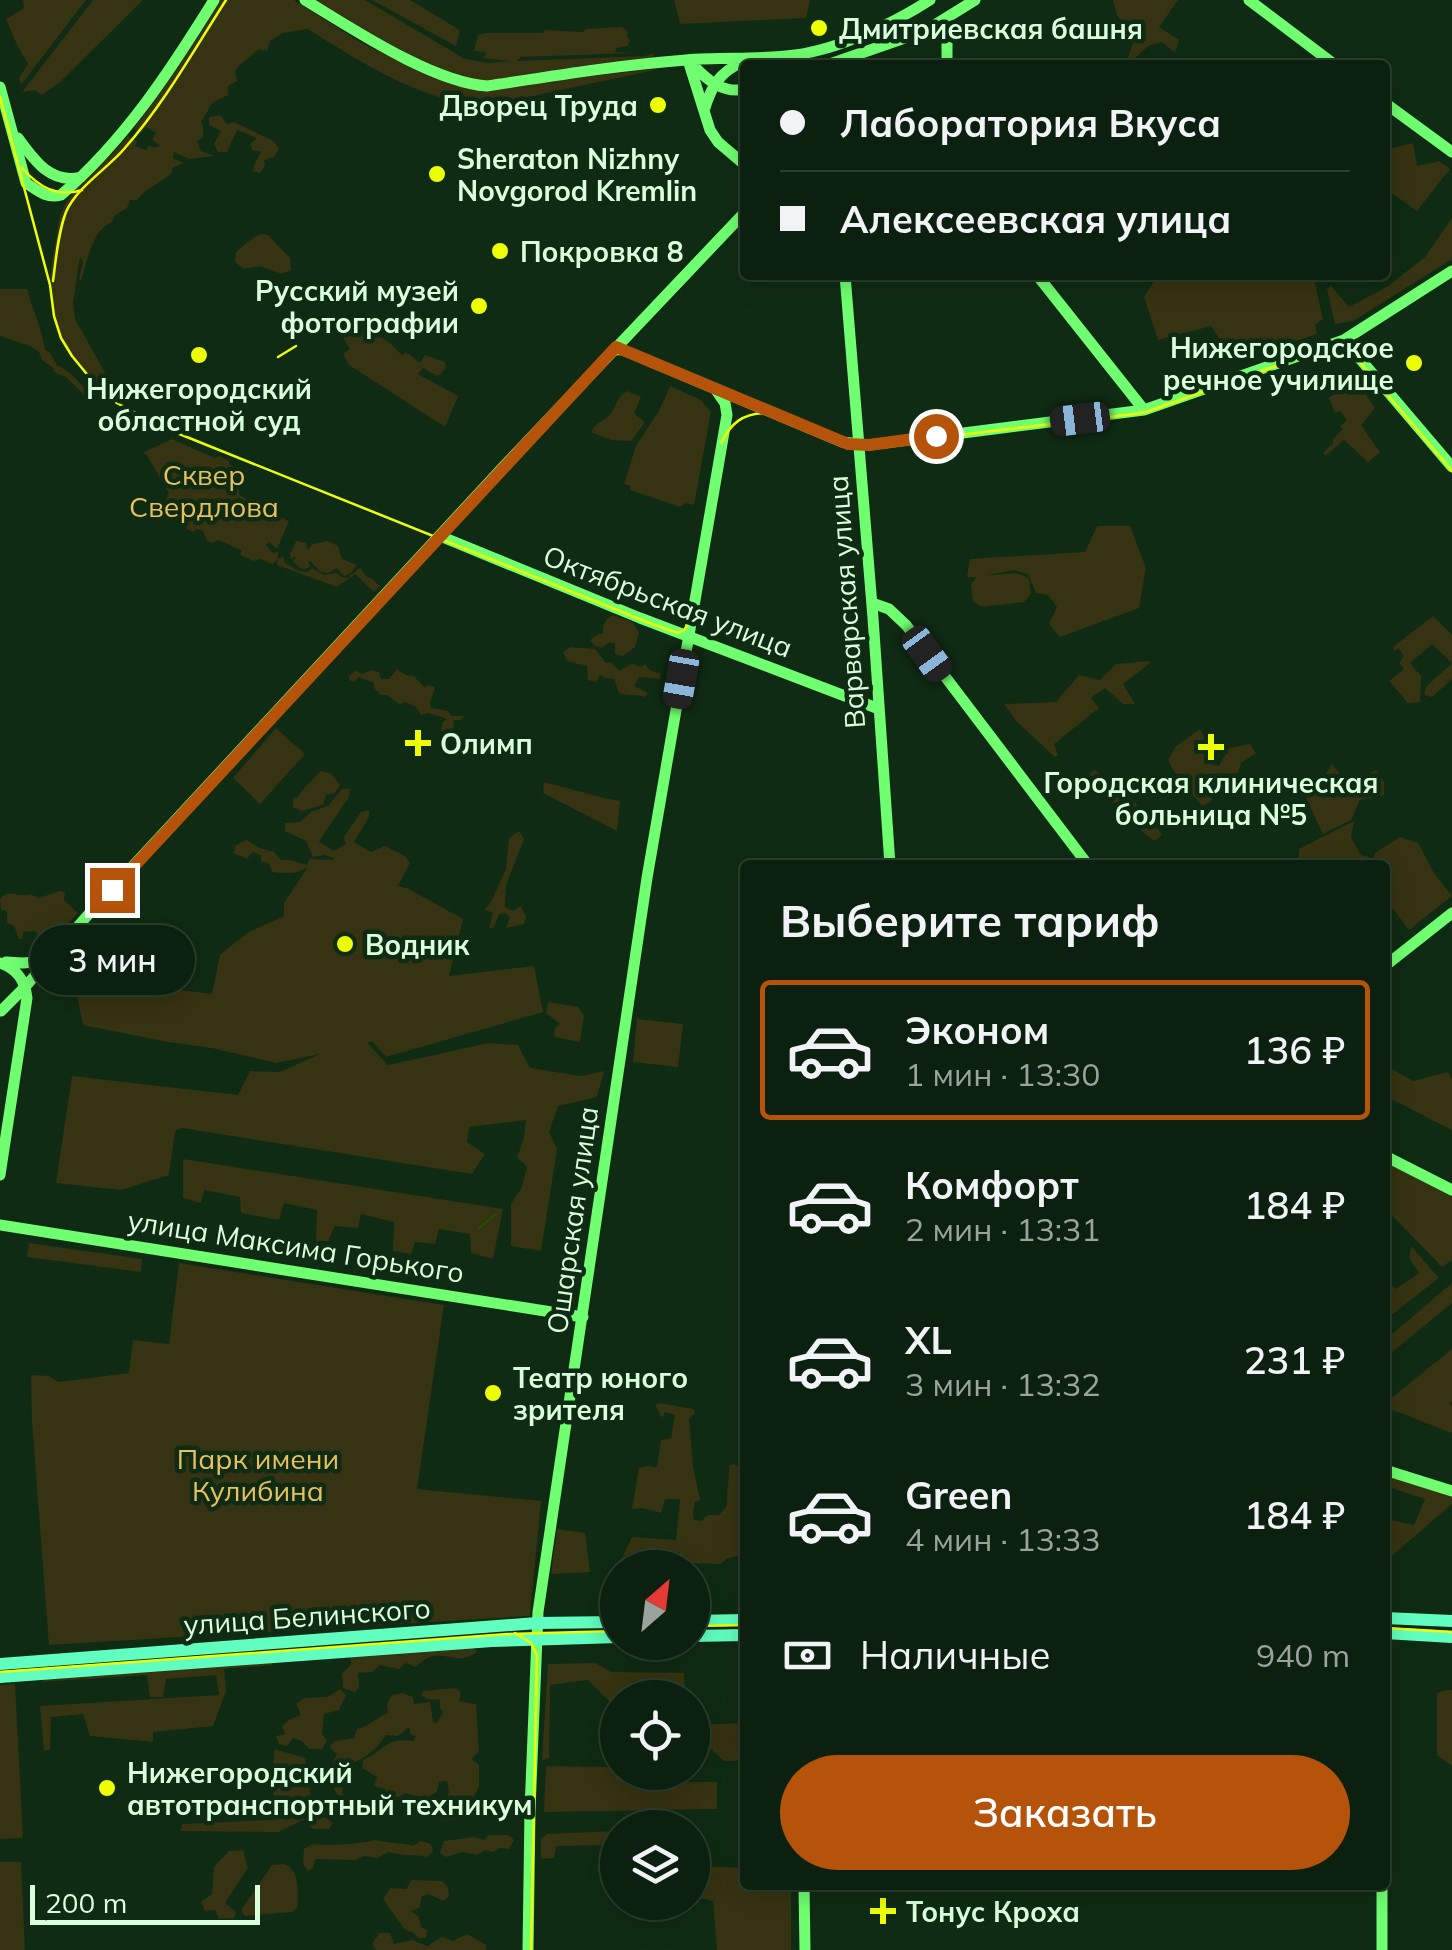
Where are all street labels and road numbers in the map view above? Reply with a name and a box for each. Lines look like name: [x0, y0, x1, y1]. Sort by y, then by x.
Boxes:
street label: Варварская улица: [820, 474, 872, 730]
street label: Октябрьская улица: [538, 537, 798, 665]
street label: Ошарская улица: [539, 1104, 605, 1336]
street label: улица Максима Горького: [125, 1202, 467, 1290]
street label: улица Белинского: [182, 1590, 432, 1642]

